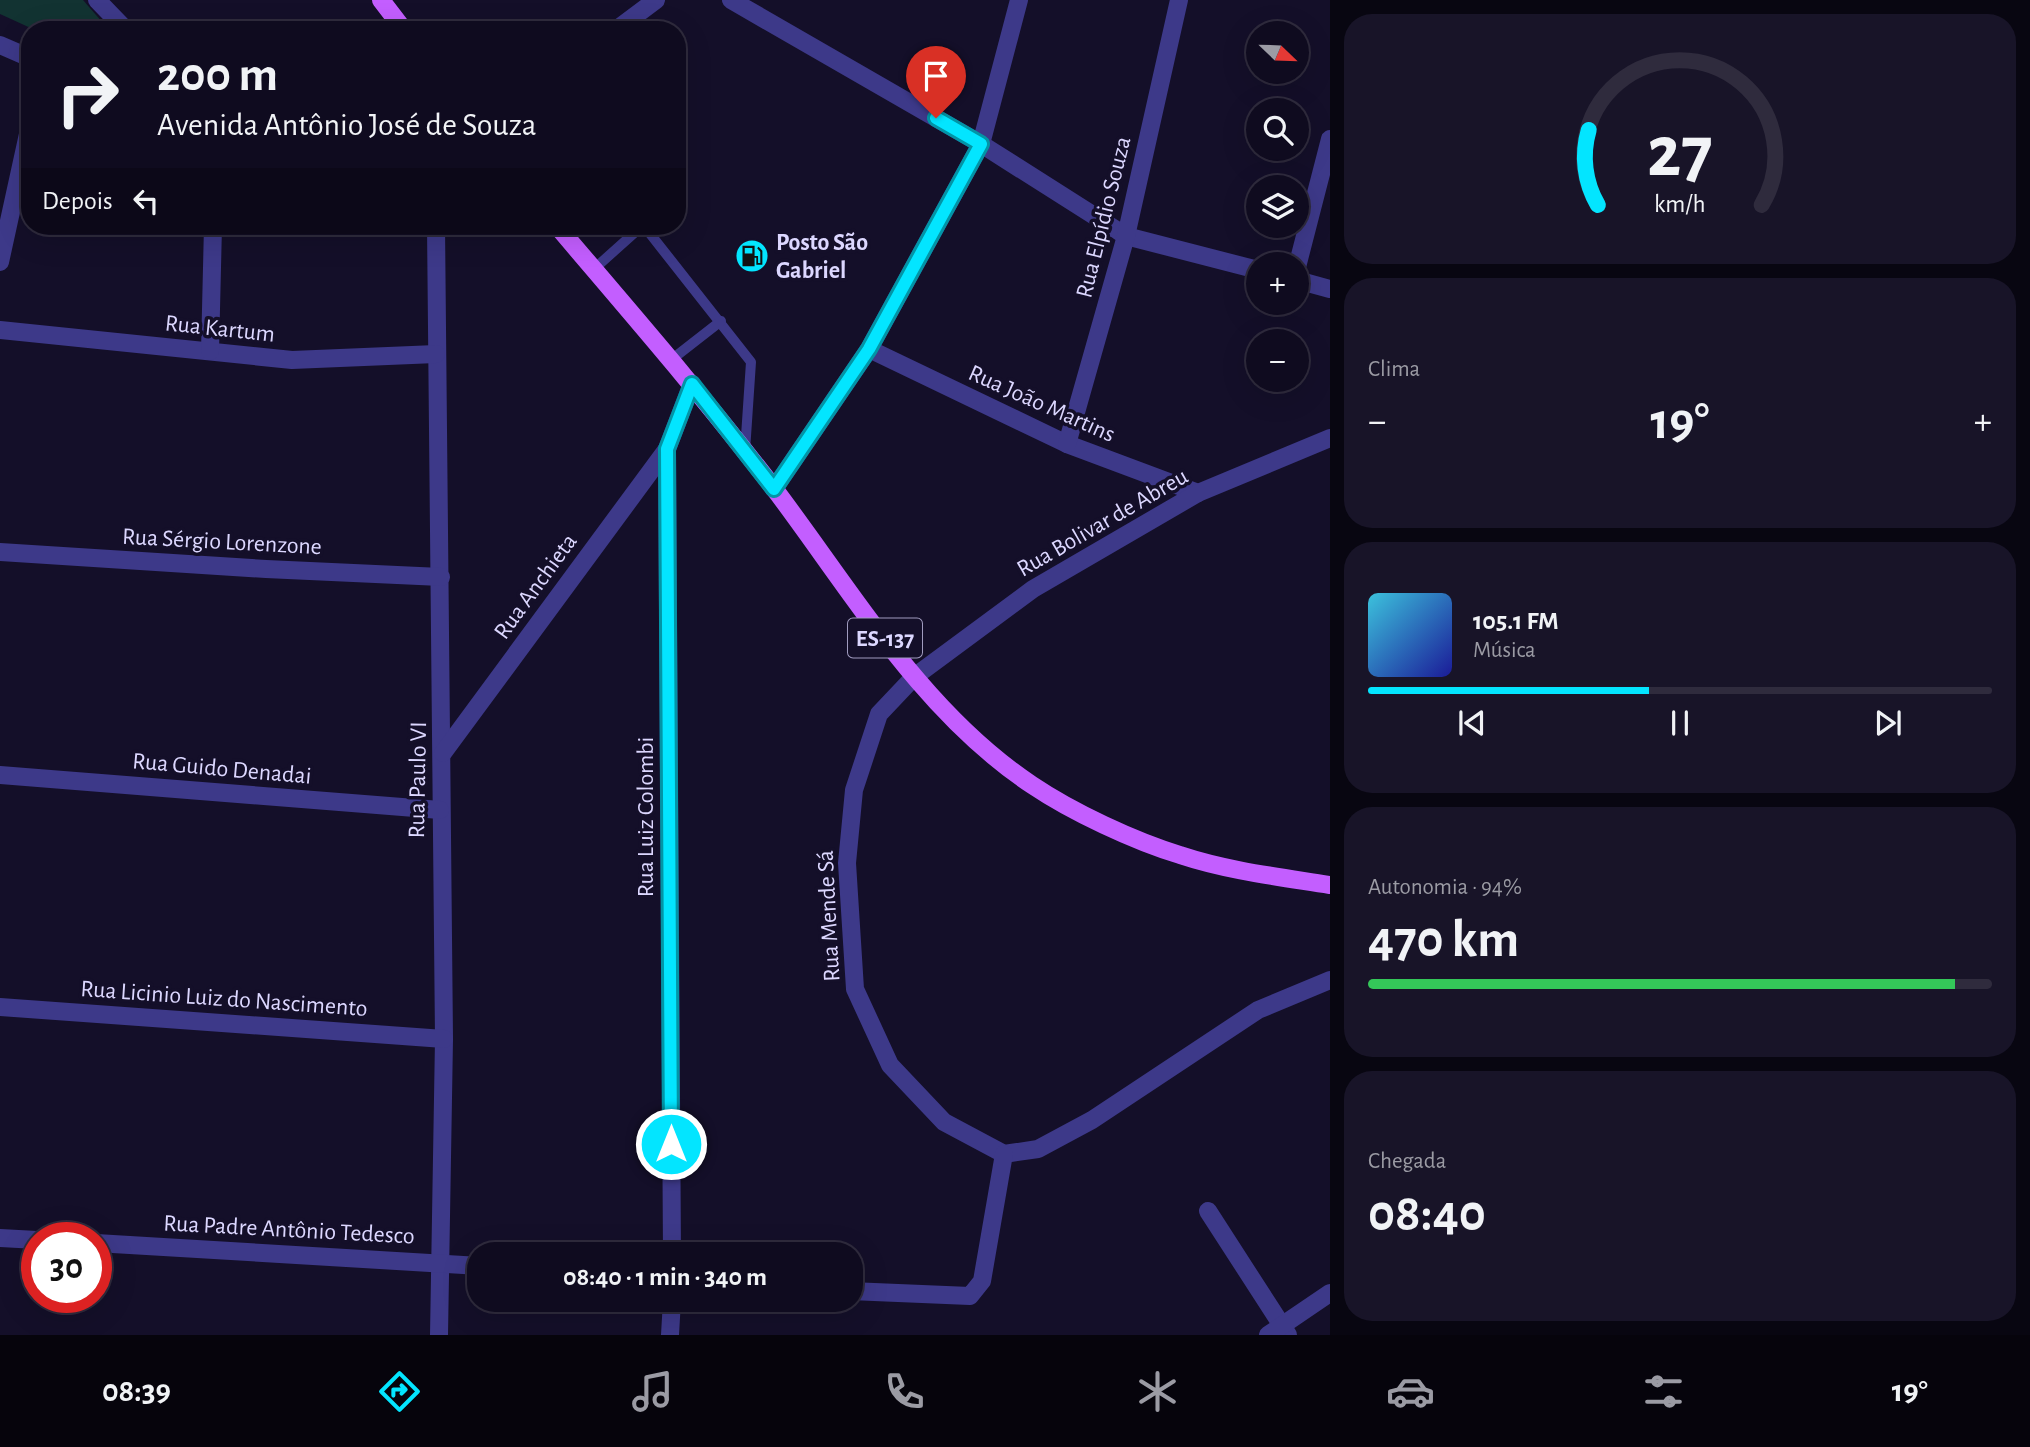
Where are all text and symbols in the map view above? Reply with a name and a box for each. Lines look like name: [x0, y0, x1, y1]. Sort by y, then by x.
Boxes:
north arrow: [1246, 21, 1309, 84]
map controls: [1246, 21, 1309, 392]
pin: [906, 46, 966, 118]
icon: right: [42, 49, 133, 140]
text: 200 m: [157, 51, 278, 100]
icon: arrive: [917, 57, 955, 95]
button: search: [1246, 98, 1309, 161]
text: Avenida Antônio José de Souza: [157, 109, 537, 141]
text: 27: [1647, 117, 1713, 190]
street label: Rua Elpídio Souza: [1072, 134, 1136, 300]
button: layers: [1246, 175, 1309, 238]
icon: left: [127, 182, 165, 220]
text: Depois: [42, 188, 113, 214]
text: km/h: [1654, 192, 1706, 217]
place label: Posto São Gabriel: [776, 231, 868, 283]
fuel station icon: Posto São Gabriel: [733, 237, 771, 275]
button: +: [1246, 252, 1309, 315]
street label: Rua Kartum: [164, 311, 276, 347]
button: −: [1246, 329, 1309, 392]
text: Clima: [1368, 358, 1420, 381]
street label: Rua João Martins: [965, 361, 1119, 447]
text: 19°: [1650, 396, 1710, 448]
text: −: [1368, 403, 1386, 441]
text: +: [1974, 403, 1992, 441]
street label: Rua Bolivar de Abreu: [1013, 464, 1192, 582]
street label: Rua Sérgio Lorenzone: [121, 525, 322, 559]
street label: Rua Anchieta: [490, 530, 582, 644]
text: 105.1 FM: [1473, 608, 1559, 634]
road number: ES-137: [848, 618, 922, 658]
text: Música: [1473, 639, 1536, 662]
icon: previous: [1453, 704, 1491, 742]
icon: pause: [1661, 704, 1699, 742]
icon: next: [1869, 704, 1907, 742]
street label: Rua Paulo VI: [405, 721, 431, 839]
street label: Rua Luiz Colombi: [634, 737, 658, 897]
street label: Rua Guido Denadai: [131, 749, 312, 789]
street label: Rua Mende Sá: [814, 850, 844, 982]
text: Autonomia · 94%: [1368, 876, 1522, 899]
text: 470 km: [1368, 914, 1519, 966]
street label: Rua Licinio Luiz do Nascimento: [80, 977, 368, 1021]
position arrow: [634, 1107, 708, 1181]
text: Chegada: [1368, 1150, 1446, 1173]
text: 08:40: [1368, 1188, 1486, 1240]
street label: Rua Padre Antônio Tedesco: [163, 1211, 415, 1249]
speed limit sign: 30: [21, 1222, 112, 1313]
text: 08:40 · 1 min · 340 m: [563, 1264, 767, 1290]
icon: directions: [375, 1367, 424, 1416]
icon: music: [628, 1367, 677, 1416]
icon: phone: [880, 1367, 929, 1416]
icon: climate: [1133, 1367, 1182, 1416]
icon: car: [1386, 1367, 1435, 1416]
icon: filters: [1639, 1367, 1688, 1416]
text: 08:39: [102, 1375, 171, 1407]
text: 19°: [1892, 1375, 1928, 1407]

